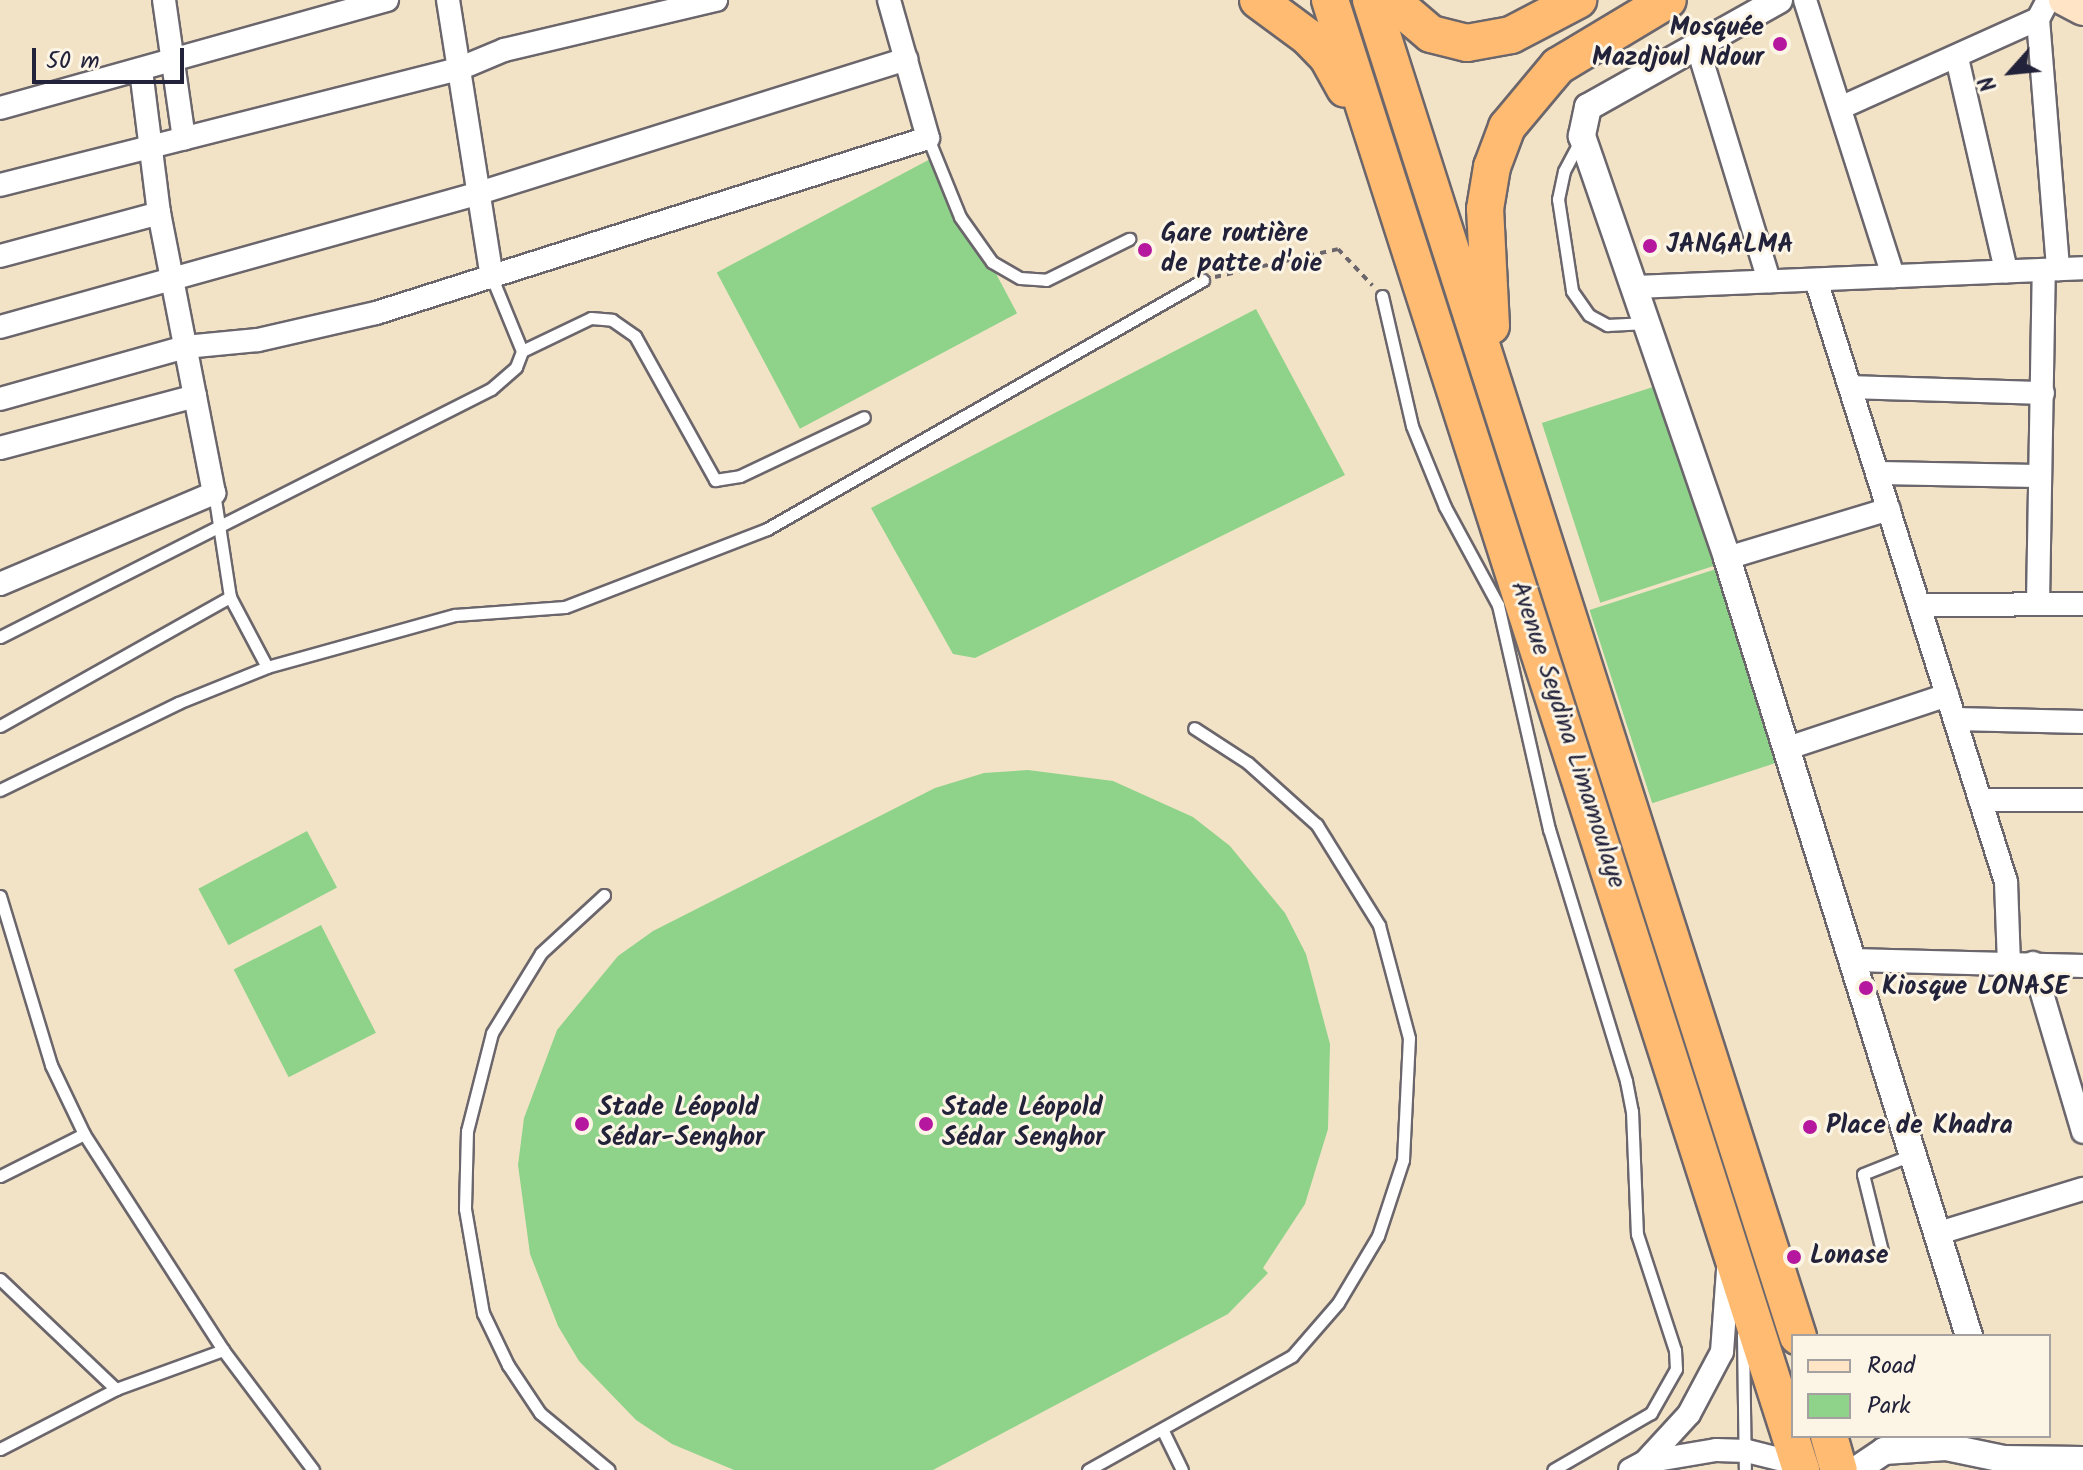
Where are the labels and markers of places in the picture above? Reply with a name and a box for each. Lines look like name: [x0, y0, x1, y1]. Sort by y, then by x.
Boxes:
place label: Mosquée Mazdjoul Ndour: [1592, 13, 1764, 74]
marker: Mosquée Mazdjoul Ndour: [1771, 35, 1789, 53]
place label: Gare routière de patte d'oie: [1161, 219, 1322, 280]
place label: JANGALMA: [1666, 230, 1794, 262]
marker: JANGALMA: [1641, 237, 1659, 255]
marker: Gare routière de patte d'oie: [1136, 241, 1154, 259]
place label: Kiosque LONASE: [1882, 972, 2069, 1004]
marker: Kiosque LONASE: [1857, 979, 1875, 997]
place label: Stade Léopold Sédar-Senghor: [598, 1093, 765, 1154]
place label: Stade Léopold Sédar Senghor: [942, 1093, 1105, 1154]
place label: Place de Khadra: [1826, 1111, 2013, 1143]
marker: Stade Léopold Sédar-Senghor: [573, 1115, 591, 1133]
marker: Stade Léopold Sédar Senghor: [917, 1115, 935, 1133]
marker: Place de Khadra: [1801, 1118, 1819, 1136]
place label: Lonase: [1810, 1241, 1889, 1273]
marker: Lonase: [1785, 1248, 1803, 1266]

